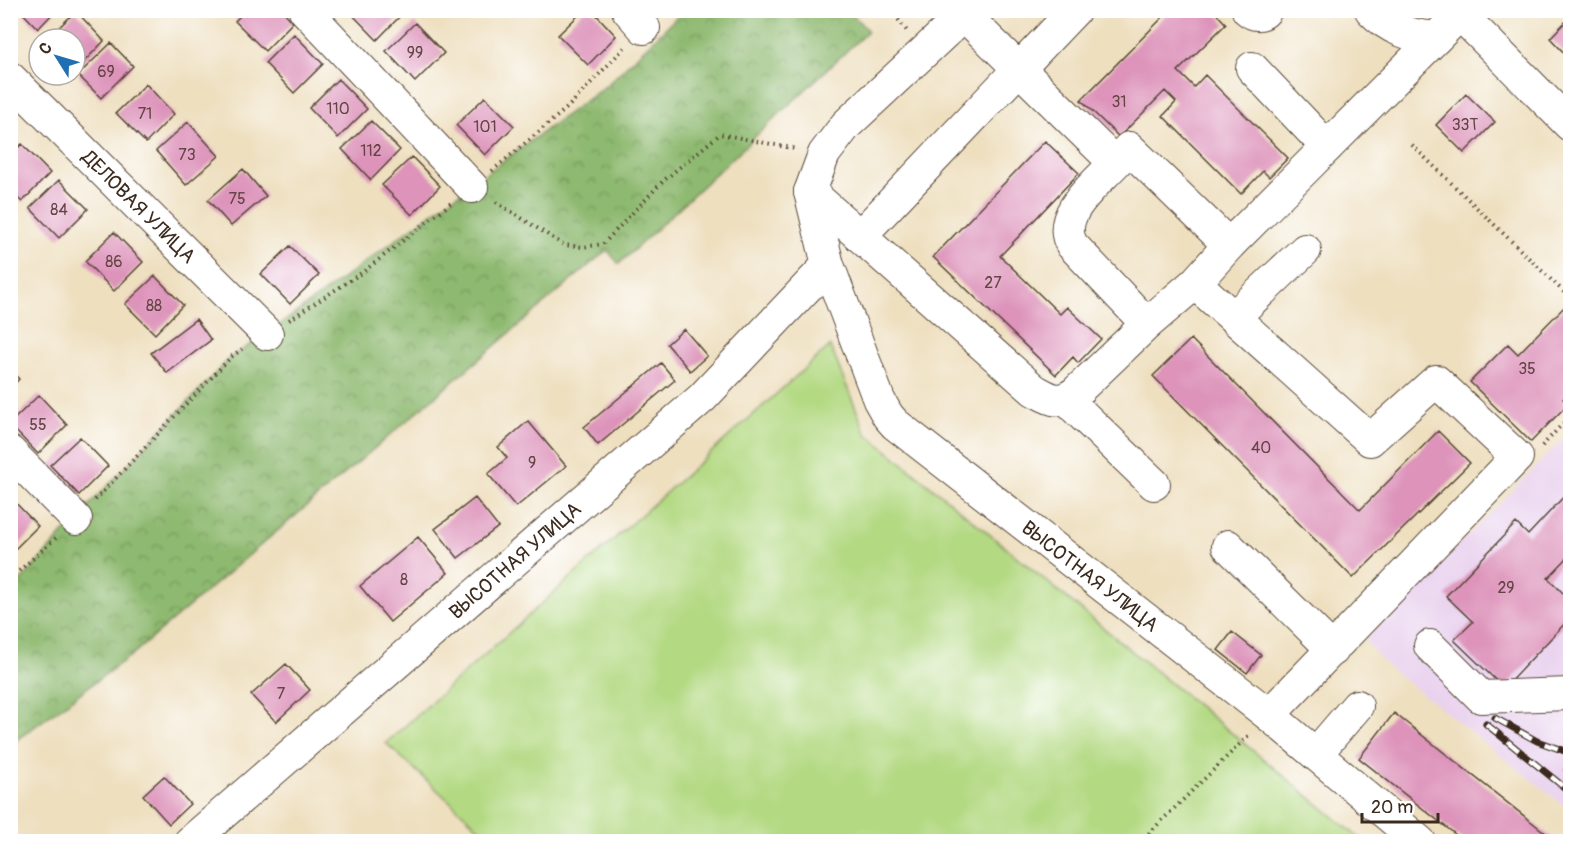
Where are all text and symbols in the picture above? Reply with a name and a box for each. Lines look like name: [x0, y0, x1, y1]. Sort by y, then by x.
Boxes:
north arrow: [27, 27, 87, 87]
text: С: [35, 39, 57, 59]
house number: 99: [407, 43, 423, 63]
house number: 69: [97, 62, 115, 82]
house number: 31: [1111, 92, 1127, 112]
house number: 110: [326, 99, 350, 119]
house number: 71: [138, 104, 152, 124]
house number: 33Т: [1452, 115, 1478, 135]
house number: 101: [473, 117, 497, 137]
house number: 112: [360, 141, 382, 161]
street label: ДЕЛОВАЯ УЛИЦА: [76, 144, 201, 269]
house number: 73: [178, 145, 196, 165]
house number: 75: [228, 189, 246, 209]
house number: 84: [50, 200, 68, 220]
house number: 86: [105, 252, 123, 272]
house number: 27: [984, 273, 1002, 293]
house number: 88: [146, 296, 162, 316]
house number: 35: [1518, 359, 1536, 379]
house number: 55: [29, 415, 47, 435]
house number: 40: [1251, 438, 1271, 458]
house number: 9: [528, 453, 536, 473]
street label: ВЫСОТНАЯ УЛИЦА: [444, 497, 586, 625]
street label: ВЫСОТНАЯ УЛИЦА: [1017, 515, 1164, 637]
house number: 8: [400, 570, 408, 590]
house number: 29: [1497, 578, 1515, 598]
house number: 7: [277, 684, 286, 704]
scale bar: [1362, 786, 1438, 824]
text: 20 m: [1371, 796, 1413, 819]

